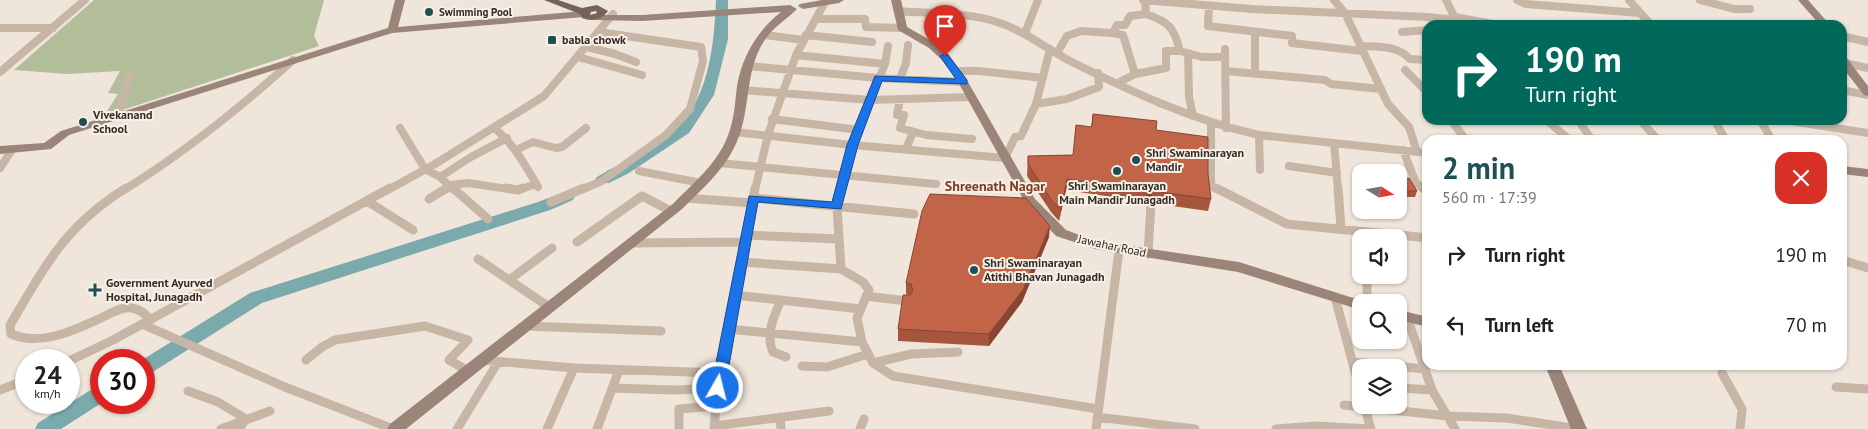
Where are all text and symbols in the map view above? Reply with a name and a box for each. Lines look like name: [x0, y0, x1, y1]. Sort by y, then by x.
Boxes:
place label: Swimming Pool: [439, 5, 513, 19]
pin: [924, 5, 966, 56]
marker: Swimming Pool: [423, 6, 435, 18]
icon: arrive: [931, 12, 959, 40]
place label: babla chowk: [562, 32, 626, 47]
marker: babla chowk: [546, 34, 558, 46]
text: 190 m: [1525, 36, 1622, 82]
icon: right: [1442, 40, 1507, 105]
text: Turn right: [1525, 80, 1617, 108]
place label: Vivekanand School: [92, 107, 153, 136]
marker: Vivekanand School: [77, 116, 89, 128]
place label: Shri Swaminarayan Mandir: [1146, 145, 1244, 174]
text: 2 min: [1442, 148, 1515, 187]
button: close: [1775, 152, 1827, 204]
marker: Shri Swaminarayan Mandir: [1130, 154, 1142, 166]
north arrow: [1352, 164, 1408, 219]
map controls: [1352, 164, 1407, 414]
marker: Shri Swaminarayan Main Mandir Junagadh: [1111, 165, 1123, 177]
district label: Shreenath Nagar: [945, 177, 1045, 195]
place label: Shri Swaminarayan Main Mandir Junagadh: [1059, 178, 1175, 207]
text: 560 m · 17:39: [1442, 187, 1537, 207]
button: sound: [1352, 229, 1407, 284]
street label: Jawahar Road: [1076, 231, 1148, 260]
icon: right: [1442, 241, 1470, 269]
text: Turn right: [1485, 243, 1565, 267]
text: 190 m: [1775, 243, 1827, 267]
place label: Shri Swaminarayan Atithi Bhavan Junagadh: [984, 255, 1105, 284]
marker: Shri Swaminarayan Atithi Bhavan Junagadh: [968, 264, 980, 276]
place label: Government Ayurved Hospital, Junagadh: [106, 275, 212, 304]
marker: Government Ayurved Hospital, Junagadh: [88, 283, 102, 297]
button: search: [1352, 294, 1407, 349]
icon: left: [1442, 311, 1470, 339]
text: Turn left: [1485, 313, 1554, 337]
text: 70 m: [1786, 313, 1827, 337]
speed limit sign: 30: [90, 349, 155, 414]
text: 24: [33, 359, 62, 391]
button: layers: [1352, 359, 1407, 414]
position arrow: [691, 361, 743, 413]
text: km/h: [34, 386, 61, 401]

